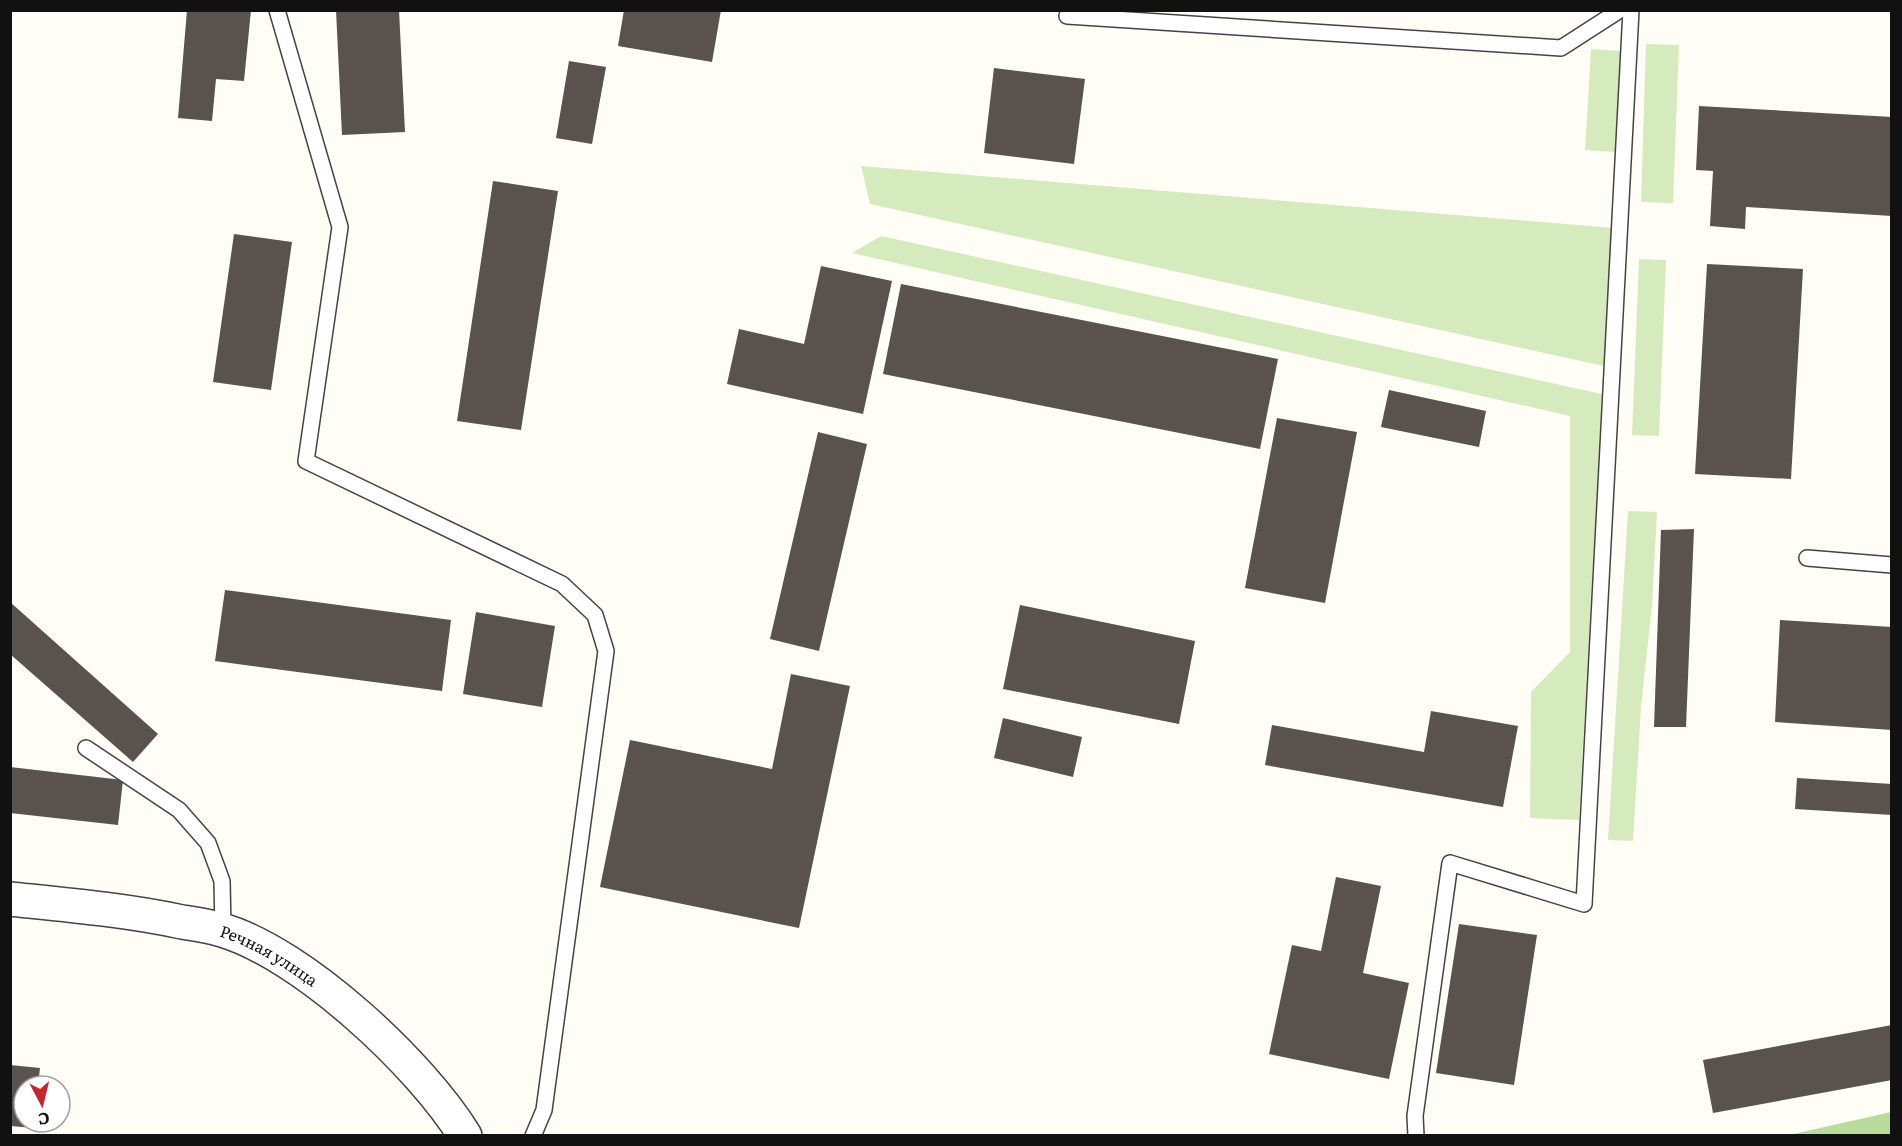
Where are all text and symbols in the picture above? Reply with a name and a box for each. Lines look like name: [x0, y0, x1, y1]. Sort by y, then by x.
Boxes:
street label: Речная улица: [217, 918, 324, 992]
north arrow: [12, 1074, 72, 1134]
text: С: [37, 1107, 51, 1132]

